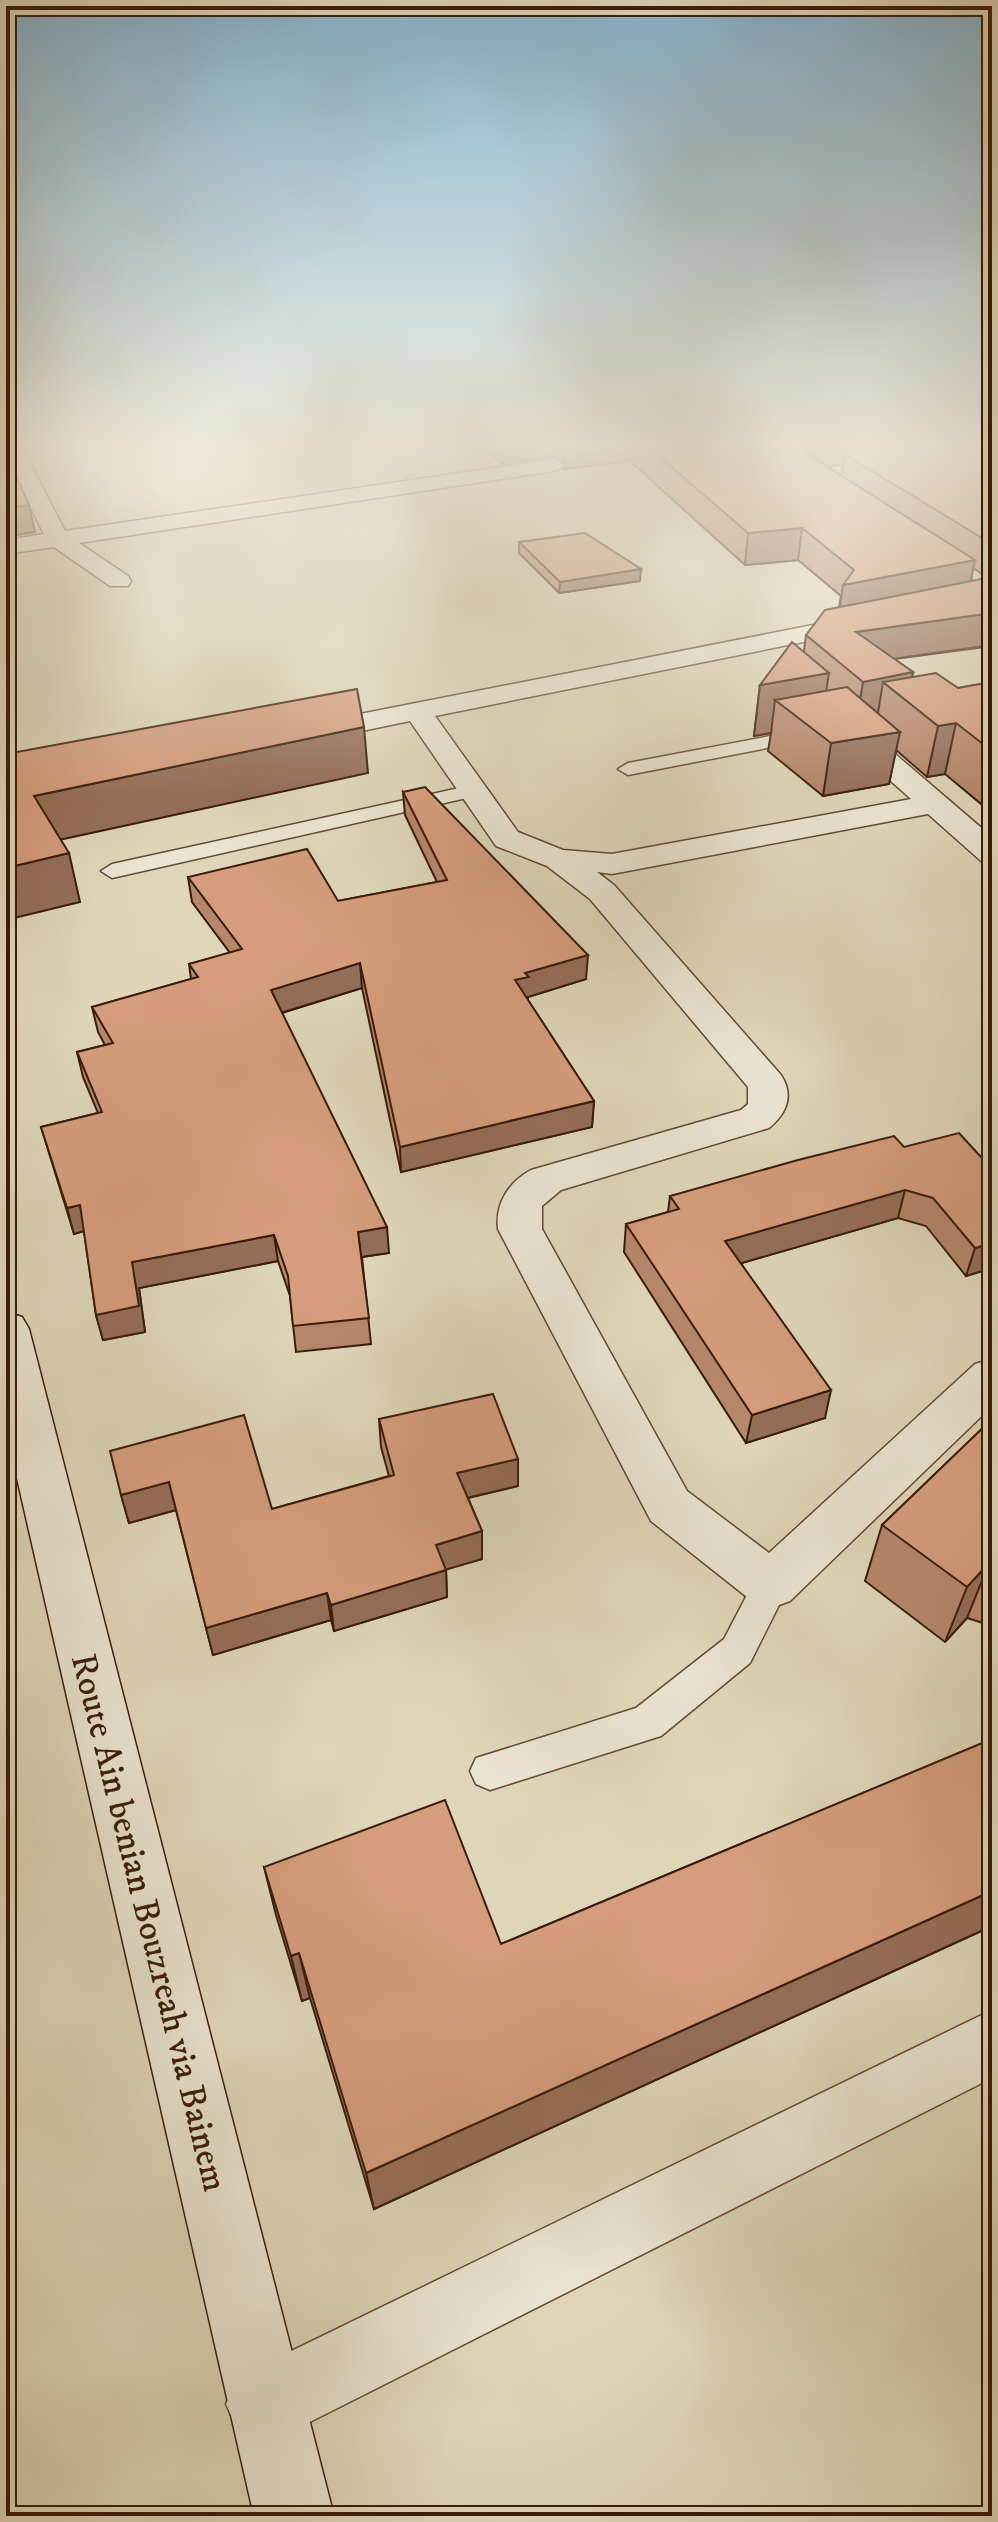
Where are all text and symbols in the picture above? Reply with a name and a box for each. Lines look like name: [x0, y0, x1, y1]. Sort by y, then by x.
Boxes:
street label: Route Ain benian Bouzreah via Bainem: [60, 1649, 237, 2196]

